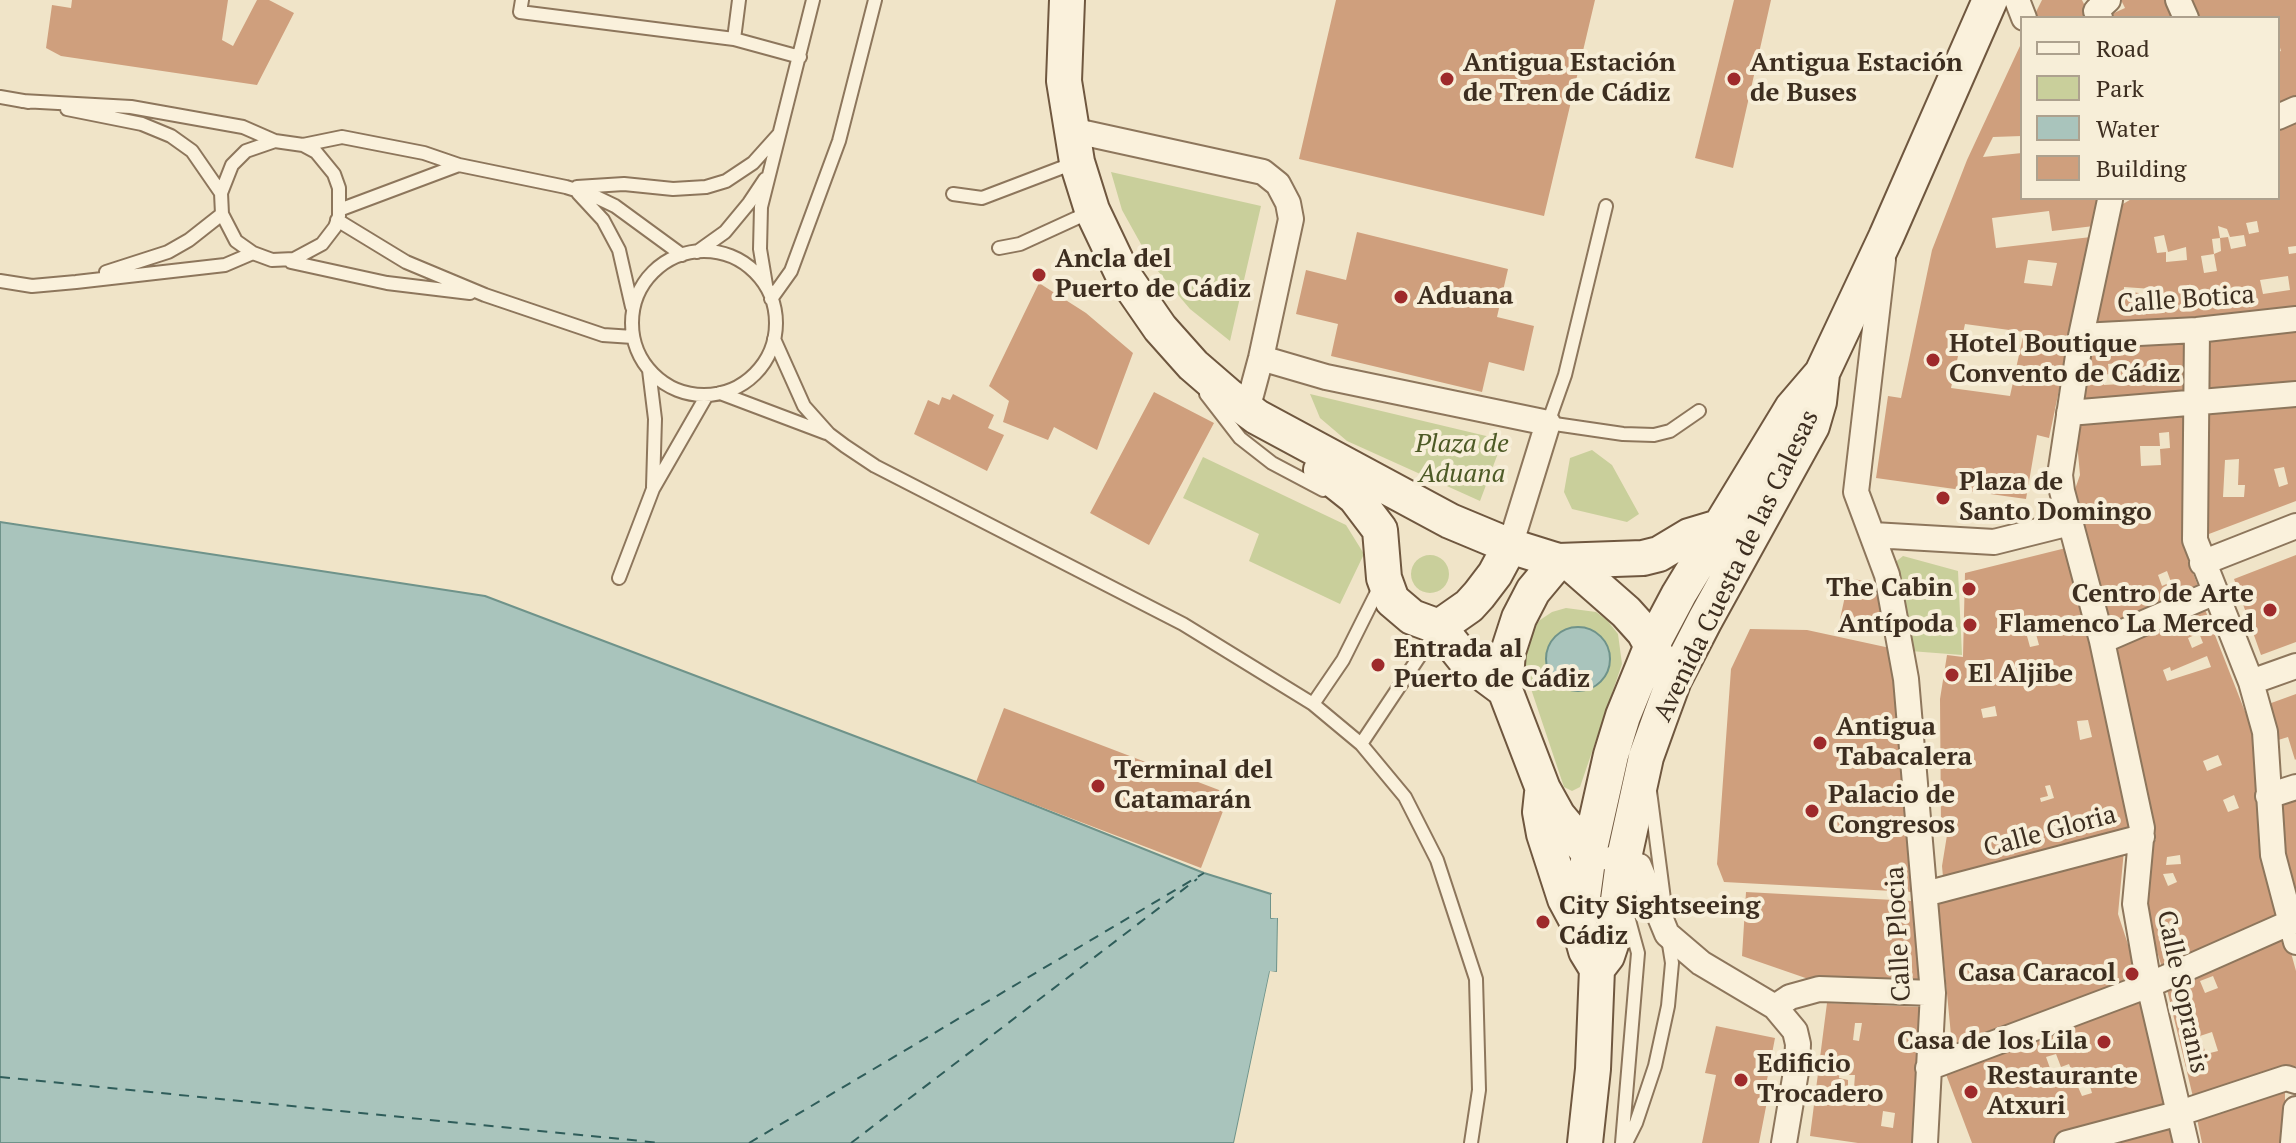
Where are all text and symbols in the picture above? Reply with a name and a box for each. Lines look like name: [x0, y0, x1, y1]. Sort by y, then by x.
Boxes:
legend: [2020, 16, 2280, 200]
text: Road: [2096, 32, 2150, 64]
place label: Antigua Estación de Tren de Cádiz: [1463, 48, 1676, 110]
place label: Antigua Estación de Buses: [1750, 48, 1963, 110]
marker: Antigua Estación de Tren de Cádiz: [1438, 70, 1456, 88]
marker: Antigua Estación de Buses: [1725, 70, 1743, 88]
text: Park: [2096, 72, 2144, 104]
text: Water: [2096, 112, 2159, 144]
text: Building: [2096, 152, 2186, 184]
place label: Ancla del Puerto de Cádiz: [1055, 244, 1251, 306]
marker: Ancla del Puerto de Cádiz: [1030, 266, 1048, 284]
street label: Calle Botica: [2116, 280, 2256, 320]
place label: Aduana: [1417, 281, 1513, 313]
marker: Aduana: [1392, 288, 1410, 306]
place label: Hotel Boutique Convento de Cádiz: [1949, 329, 2180, 390]
marker: Hotel Boutique Convento de Cádiz: [1924, 351, 1942, 369]
street label: Avenida Cuesta de las Calesas: [1648, 405, 1826, 727]
park label: Plaza de Aduana: [1415, 429, 1509, 490]
place label: Plaza de Santo Domingo: [1959, 467, 2152, 528]
marker: Plaza de Santo Domingo: [1934, 489, 1952, 507]
place label: The Cabin: [1826, 573, 1953, 605]
place label: Centro de Arte Flamenco La Merced: [1999, 579, 2254, 640]
marker: The Cabin: [1960, 580, 1978, 598]
marker: Centro de Arte Flamenco La Merced: [2261, 601, 2279, 619]
place label: Antípoda: [1838, 609, 1954, 641]
marker: Antípoda: [1961, 616, 1979, 634]
place label: Entrada al Puerto de Cádiz: [1394, 634, 1590, 696]
marker: Entrada al Puerto de Cádiz: [1369, 656, 1387, 674]
place label: El Aljibe: [1968, 659, 2073, 691]
marker: El Aljibe: [1943, 666, 1961, 684]
place label: Antigua Tabacalera: [1836, 712, 1972, 774]
marker: Antigua Tabacalera: [1811, 734, 1829, 752]
place label: Terminal del Catamarán: [1114, 755, 1273, 816]
marker: Terminal del Catamarán: [1089, 777, 1107, 795]
place label: Palacio de Congresos: [1828, 780, 1955, 842]
street label: Calle Gloria: [1980, 799, 2120, 865]
marker: Palacio de Congresos: [1803, 802, 1821, 820]
street label: Calle Plocia: [1880, 865, 1918, 1003]
place label: City Sightseeing Cádiz: [1559, 891, 1760, 952]
street label: Calle Sopranis: [2150, 908, 2214, 1076]
marker: City Sightseeing Cádiz: [1534, 913, 1552, 931]
place label: Casa Caracol: [1958, 958, 2116, 990]
marker: Casa Caracol: [2123, 965, 2141, 983]
place label: Casa de los Lila: [1897, 1026, 2088, 1058]
marker: Casa de los Lila: [2095, 1033, 2113, 1051]
place label: Edificio Trocadero: [1757, 1049, 1883, 1110]
place label: Restaurante Atxuri: [1987, 1061, 2138, 1122]
marker: Edificio Trocadero: [1732, 1071, 1750, 1089]
marker: Restaurante Atxuri: [1962, 1083, 1980, 1101]

